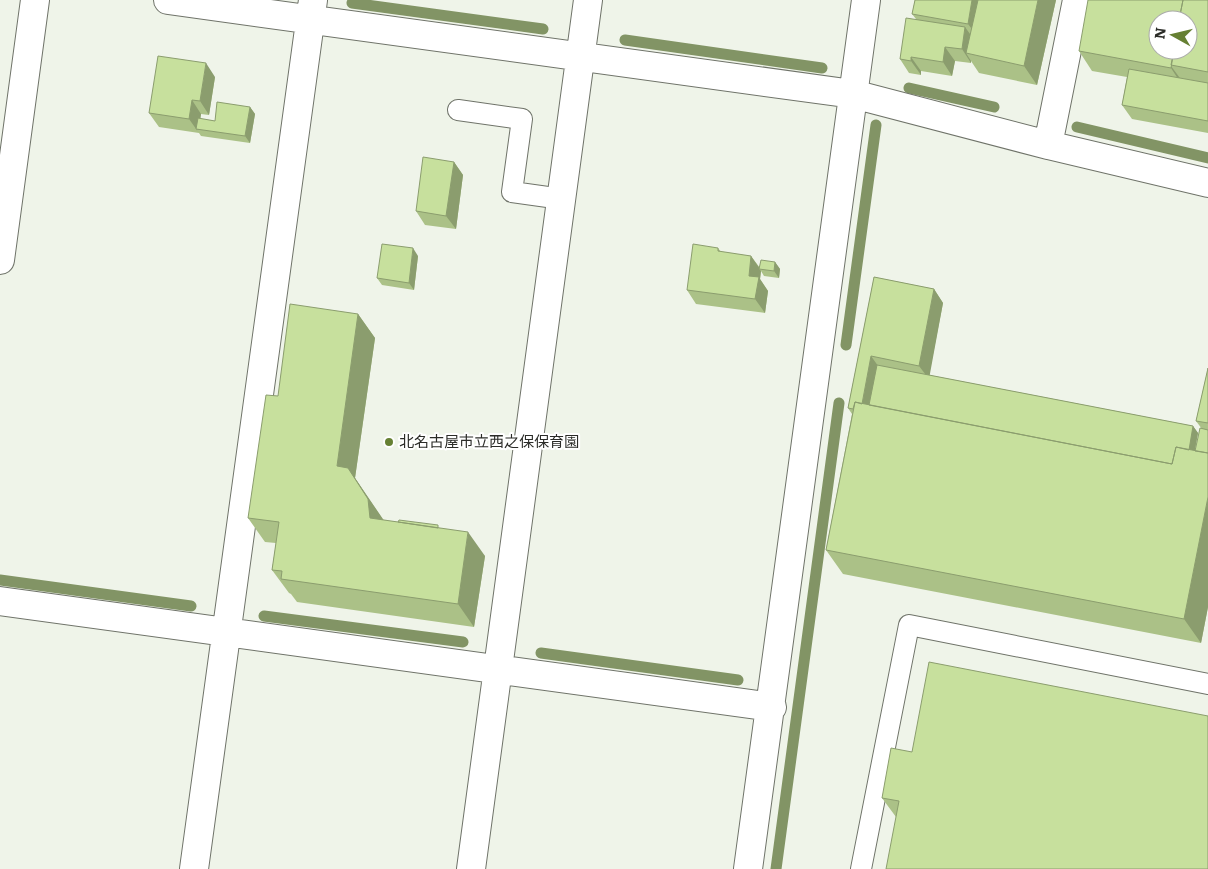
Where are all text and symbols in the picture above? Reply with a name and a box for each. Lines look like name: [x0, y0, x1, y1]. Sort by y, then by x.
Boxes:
north arrow: [1148, 10, 1198, 60]
text: N: [1148, 26, 1170, 40]
place label: 北名古屋市立西之保保育園: [399, 429, 579, 452]
marker: 北名古屋市立西之保保育園: [383, 436, 395, 448]

